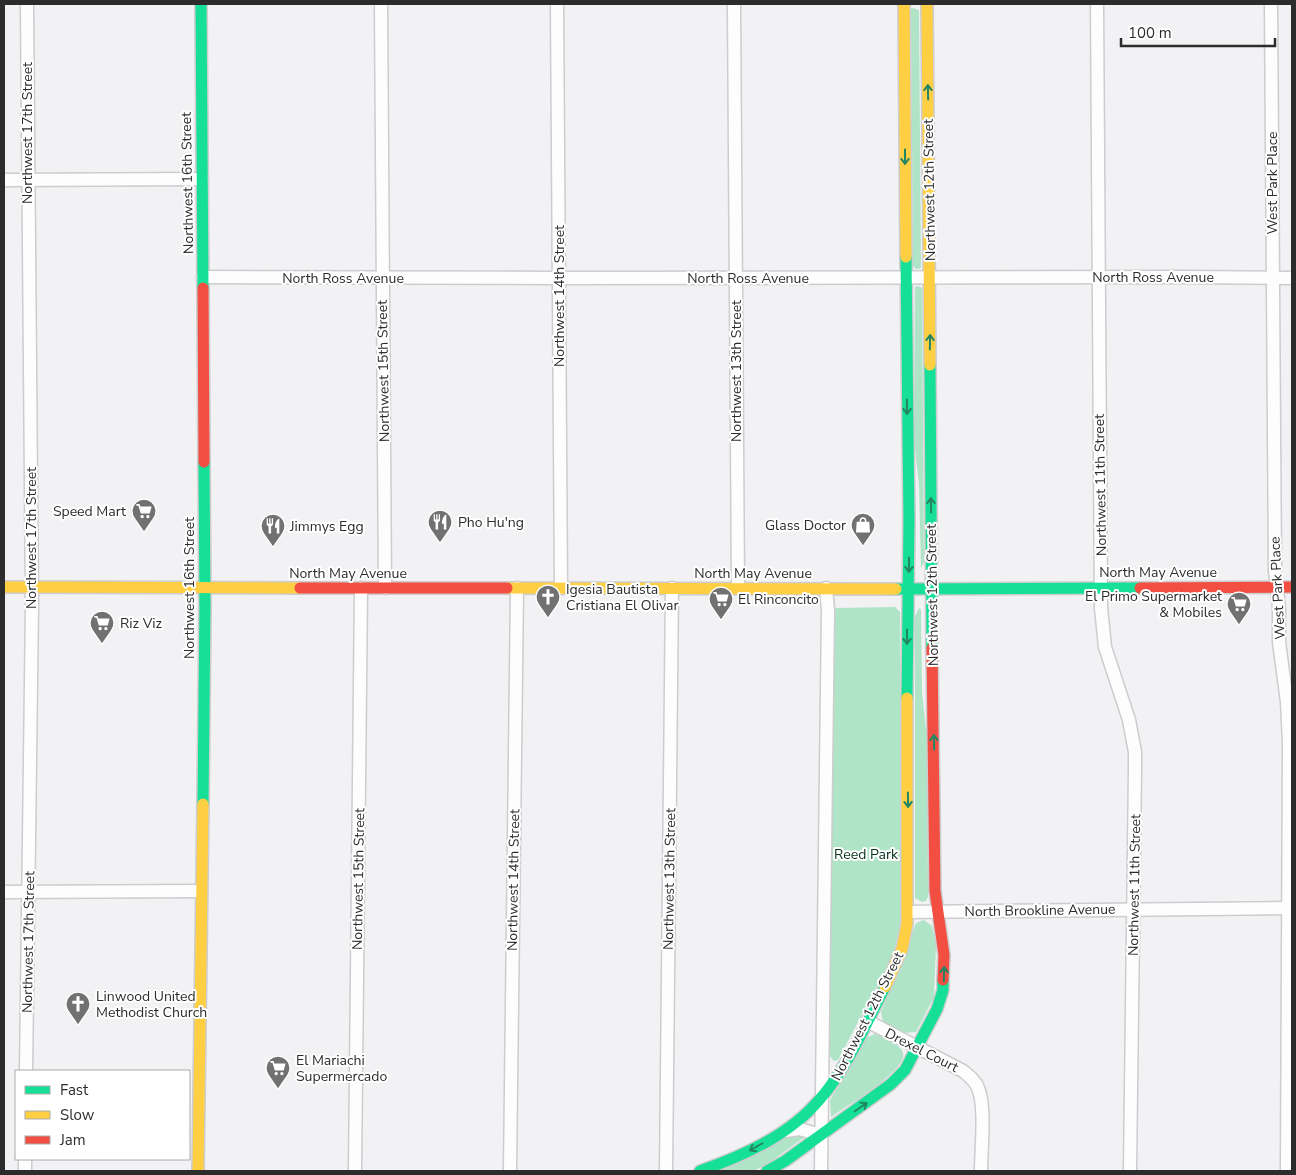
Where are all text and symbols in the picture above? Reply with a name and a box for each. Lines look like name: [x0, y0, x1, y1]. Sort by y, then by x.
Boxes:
scale bar: [1121, 15, 1275, 47]
text: 100 m: [1128, 23, 1172, 43]
street label: Northwest 17th Street: [18, 62, 37, 204]
one-way arrow: [923, 85, 933, 101]
street label: Northwest 16th Street: [177, 112, 198, 254]
street label: Northwest 12th Street: [919, 119, 940, 261]
street label: West Park Place: [1263, 132, 1282, 234]
one-way arrow: [900, 149, 910, 165]
street label: Northwest 14th Street: [550, 225, 569, 367]
street label: North Ross Avenue: [1092, 268, 1214, 287]
street label: North Ross Avenue: [282, 269, 404, 288]
street label: North Ross Avenue: [687, 269, 809, 288]
street label: Northwest 15th Street: [373, 300, 394, 442]
street label: Northwest 13th Street: [727, 300, 746, 442]
one-way arrow: [925, 335, 935, 351]
one-way arrow: [903, 399, 912, 415]
street label: Northwest 11th Street: [1090, 414, 1111, 556]
street label: Northwest 17th Street: [22, 467, 41, 609]
one-way arrow: [926, 497, 936, 514]
supermarket icon: Speed Mart: [131, 498, 157, 532]
place label: Speed Mart: [53, 502, 126, 521]
restaurant icon: Pho Hu'ng: [427, 509, 453, 543]
shop icon: Glass Doctor: [850, 512, 876, 546]
restaurant icon: Jimmys Egg: [260, 513, 286, 547]
place label: Pho Hu'ng: [458, 513, 524, 532]
place label: Glass Doctor: [765, 516, 846, 535]
street label: Northwest 16th Street: [180, 517, 199, 659]
place label: Jimmys Egg: [289, 517, 364, 536]
street label: Northwest 12th Street: [922, 524, 943, 666]
street label: West Park Place: [1265, 536, 1290, 640]
one-way arrow: [904, 556, 914, 573]
street label: North May Avenue: [1099, 563, 1217, 582]
street label: North May Avenue: [289, 564, 407, 583]
street label: North May Avenue: [694, 564, 812, 583]
place label: Igesia Bautista Cristiana El Olivar: [566, 580, 678, 615]
church icon: Igesia Bautista Cristiana El Olivar: [535, 584, 561, 618]
supermarket icon: El Rinconcito: [708, 586, 734, 620]
place label: El Primo Supermarket & Mobiles: [1085, 587, 1222, 622]
place label: El Rinconcito: [738, 590, 819, 609]
supermarket icon: El Primo Supermarket & Mobiles: [1226, 591, 1252, 625]
supermarket icon: Riz Viz: [89, 610, 115, 644]
place label: Riz Viz: [120, 614, 163, 633]
one-way arrow: [902, 628, 912, 645]
one-way arrow: [929, 734, 938, 750]
one-way arrow: [903, 791, 913, 807]
street label: Northwest 15th Street: [348, 808, 369, 950]
street label: Northwest 13th Street: [659, 808, 680, 950]
street label: Northwest 14th Street: [503, 809, 524, 951]
street label: Northwest 11th Street: [1124, 814, 1145, 956]
park label: Reed Park: [834, 845, 899, 864]
street label: Northwest 17th Street: [18, 871, 39, 1013]
street label: North Brookline Avenue: [964, 900, 1116, 921]
street label: Northwest 12th Street: [827, 949, 908, 1084]
one-way arrow: [939, 966, 949, 982]
place label: Linwood United Methodist Church: [96, 987, 207, 1022]
church icon: Linwood United Methodist Church: [65, 991, 91, 1025]
street label: Drexel Court: [882, 1024, 962, 1077]
place label: El Mariachi Supermercado: [296, 1051, 387, 1086]
supermarket icon: El Mariachi Supermercado: [265, 1055, 291, 1089]
legend: [15, 1070, 190, 1160]
text: Fast: [60, 1080, 89, 1100]
one-way arrow: [854, 1102, 868, 1112]
text: Slow: [60, 1105, 95, 1125]
text: Jam: [59, 1130, 86, 1150]
one-way arrow: [749, 1142, 764, 1152]

